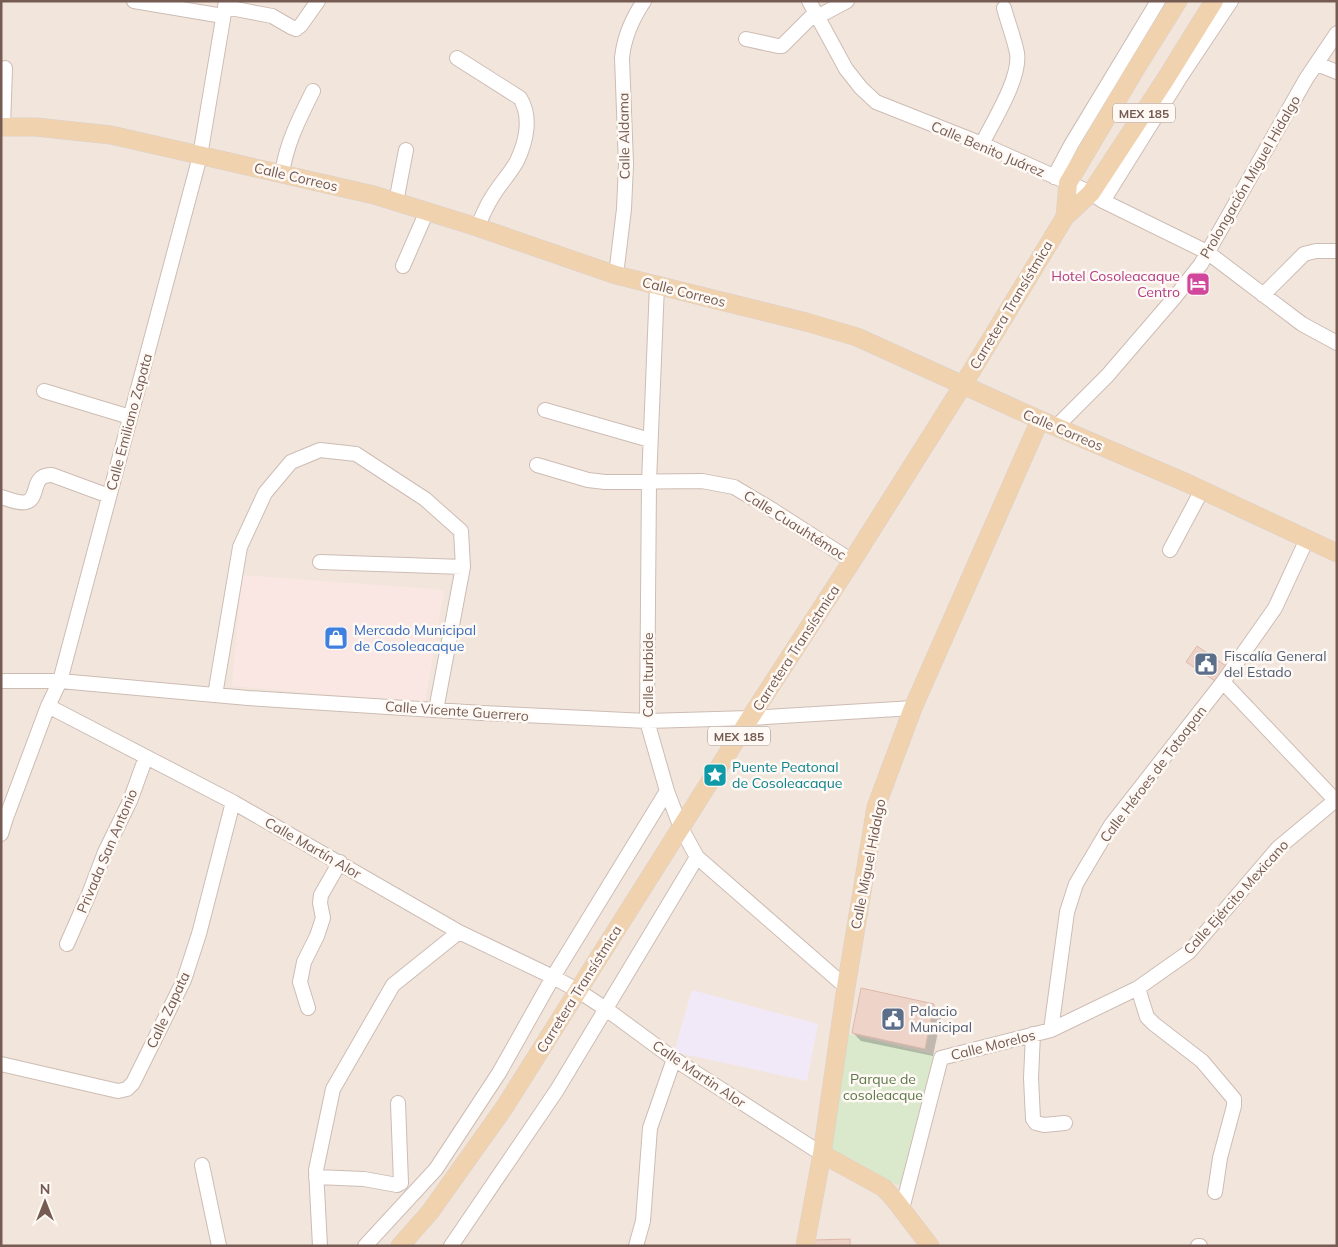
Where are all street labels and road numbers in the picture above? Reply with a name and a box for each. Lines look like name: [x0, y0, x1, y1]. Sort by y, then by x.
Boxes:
street label: Calle Aldama: [614, 92, 634, 180]
street label: Prolongación Miguel Hidalgo: [1196, 92, 1304, 262]
road number: MEX 185: [1113, 104, 1175, 122]
street label: Calle Benito Juárez: [928, 117, 1048, 181]
street label: Calle Correos: [252, 159, 340, 195]
street label: Carretera Transístmica: [965, 237, 1057, 373]
street label: Calle Correos: [640, 273, 728, 311]
street label: Calle Emiliano Zapata: [102, 351, 156, 493]
street label: Calle Correos: [1020, 405, 1106, 455]
street label: Calle Cuauhtémoc: [740, 486, 850, 564]
street label: Carretera Transístmica: [748, 581, 844, 715]
street label: Calle Iturbide: [639, 632, 657, 718]
street label: Calle Vicente Guerrero: [384, 697, 530, 725]
street label: Calle Héroes de Totoapan: [1096, 702, 1210, 846]
road number: MEX 185: [708, 726, 770, 746]
street label: Privada San Antonio: [73, 786, 141, 916]
street label: Calle Miguel Hidalgo: [846, 797, 890, 931]
street label: Calle Martín Alor: [262, 813, 365, 883]
street label: Calle Ejército Mexicano: [1180, 836, 1292, 958]
street label: Carretera Transístmica: [532, 922, 626, 1056]
street label: Calle Zapata: [142, 969, 194, 1051]
street label: Calle Morelos: [949, 1026, 1037, 1064]
street label: Calle Martin Alor: [649, 1036, 750, 1112]

